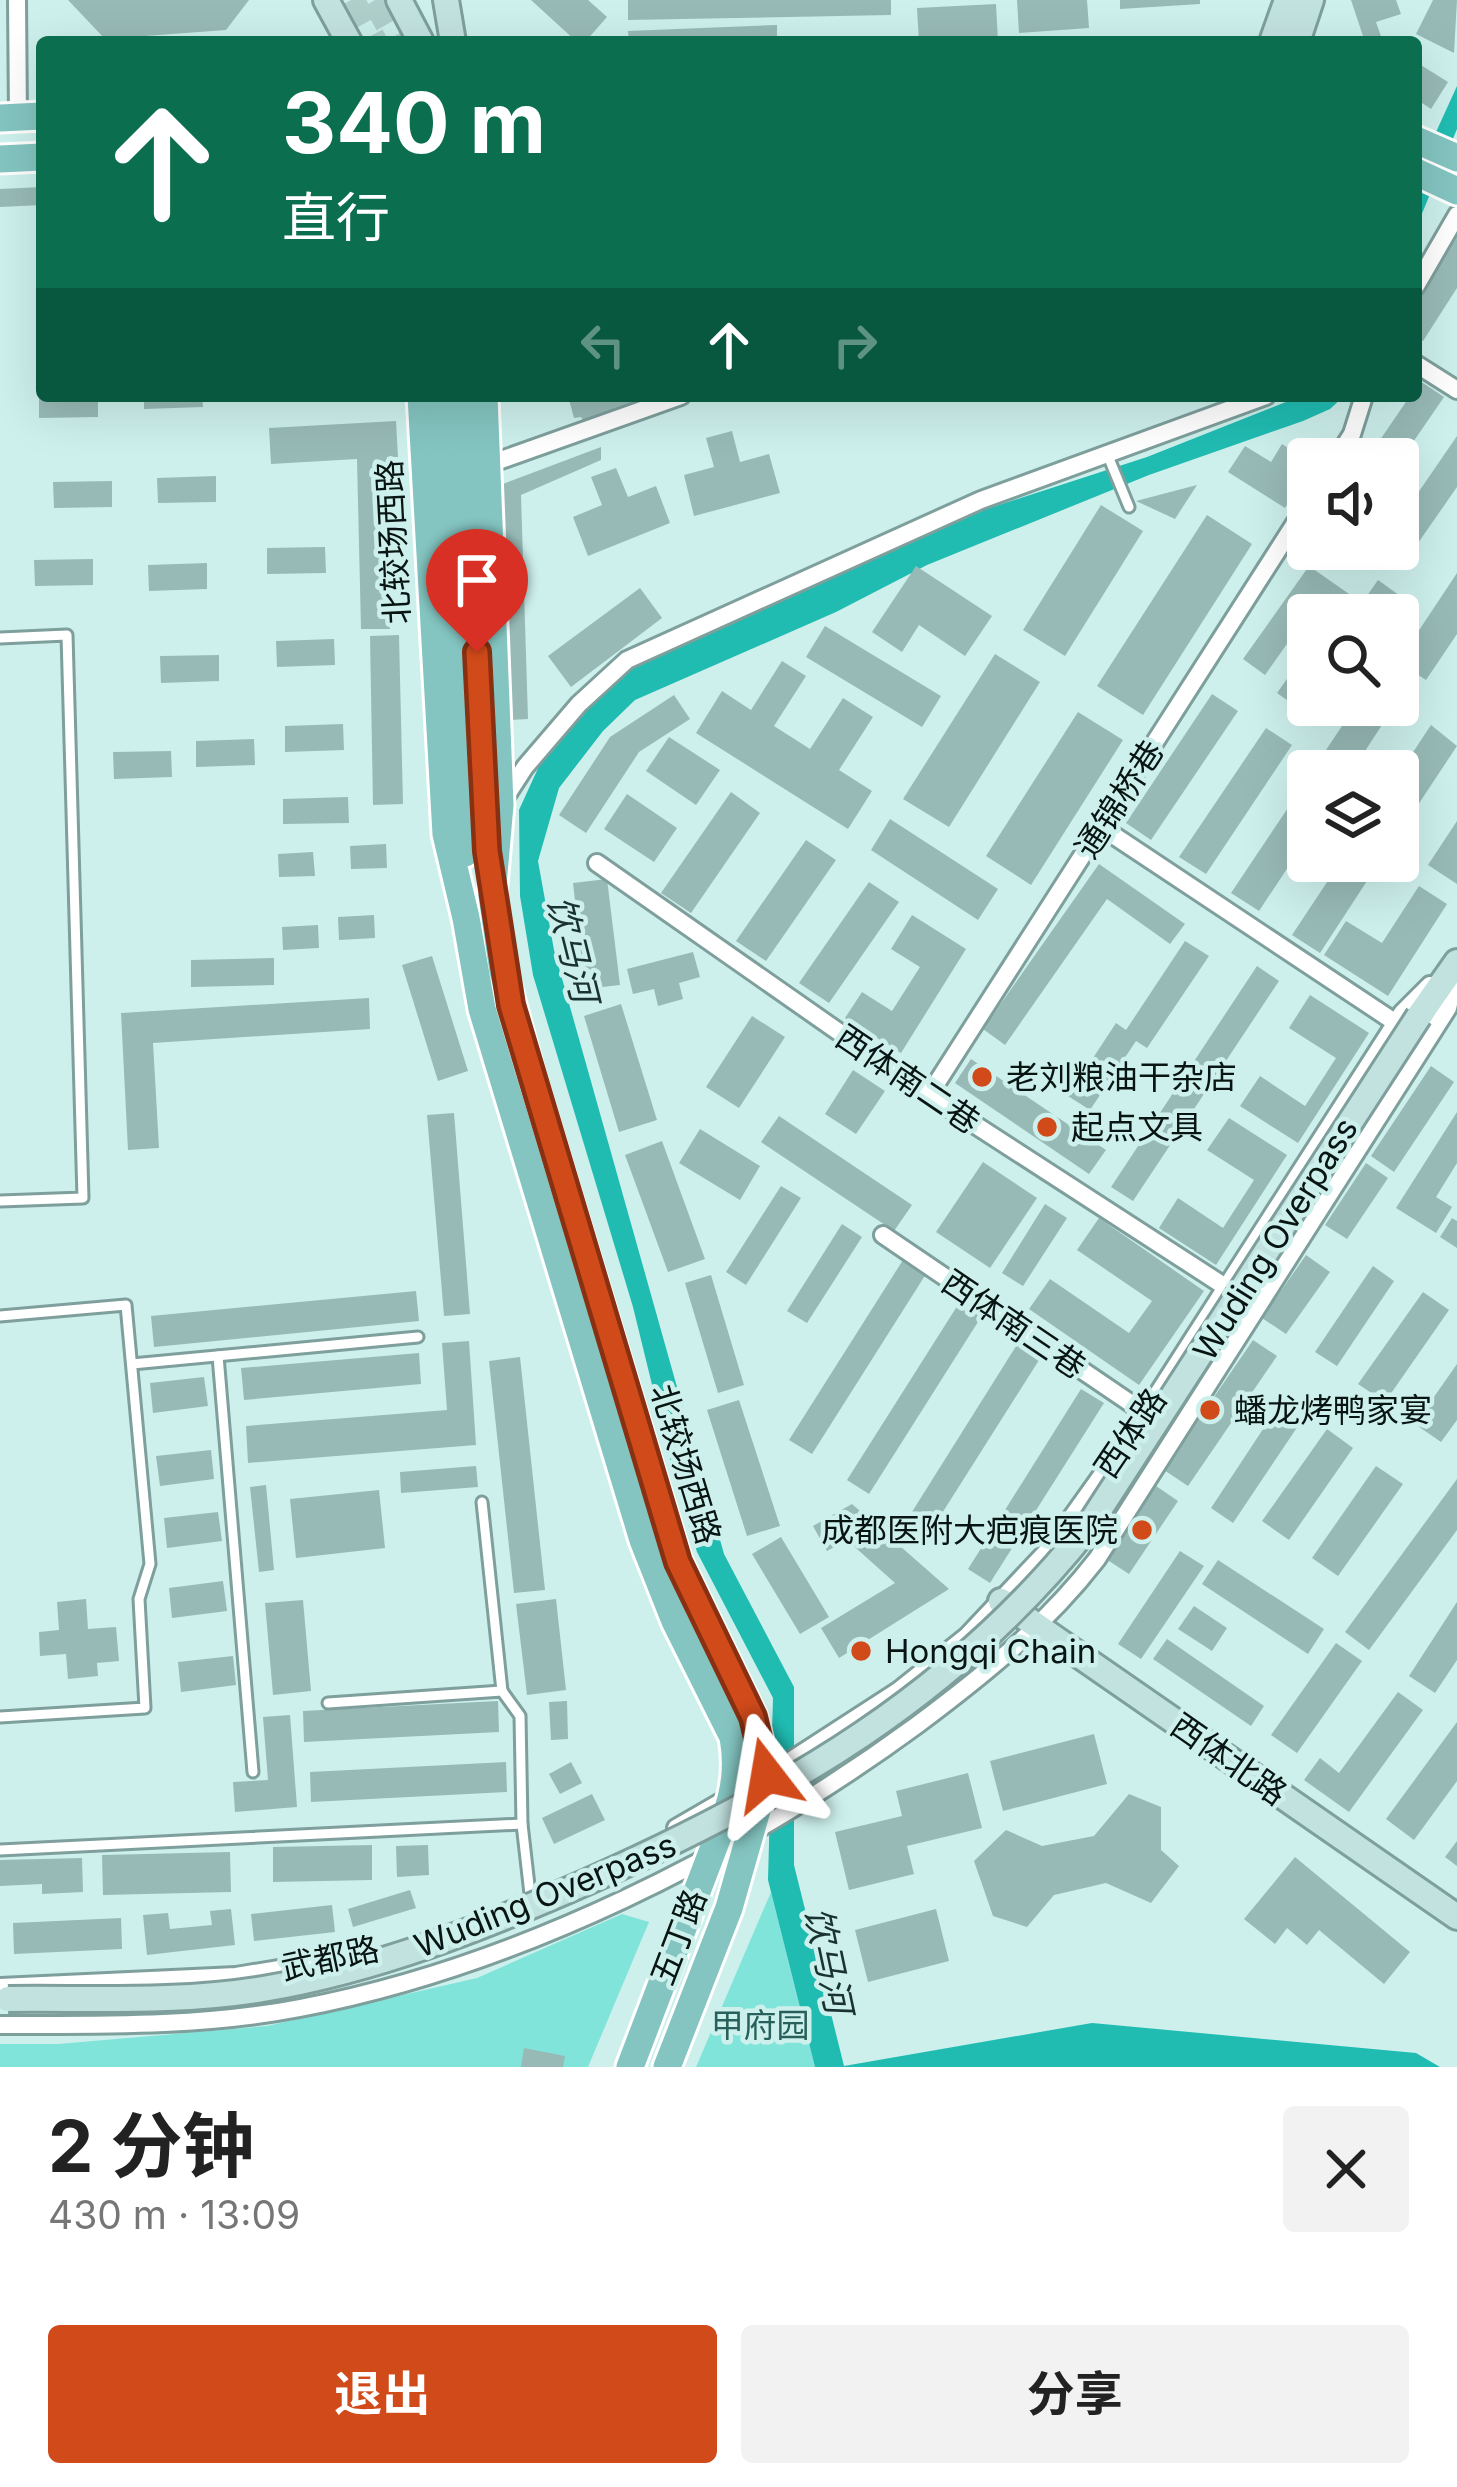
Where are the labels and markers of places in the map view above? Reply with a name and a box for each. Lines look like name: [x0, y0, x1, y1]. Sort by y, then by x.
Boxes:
pin: [426, 529, 528, 652]
place label: 老刘粮油干杂店: [1006, 1057, 1237, 1097]
marker: 老刘粮油干杂店: [969, 1064, 995, 1090]
place label: 起点文具: [1071, 1107, 1203, 1147]
marker: 起点文具: [1034, 1114, 1060, 1140]
place label: 蟠龙烤鸭家宴: [1234, 1390, 1432, 1430]
marker: 蟠龙烤鸭家宴: [1197, 1397, 1223, 1423]
place label: 成都医附大疤痕医院: [821, 1510, 1118, 1550]
marker: 成都医附大疤痕医院: [1129, 1517, 1155, 1543]
place label: Hongqi Chain: [885, 1631, 1096, 1671]
marker: Hongqi Chain: [848, 1638, 874, 1664]

